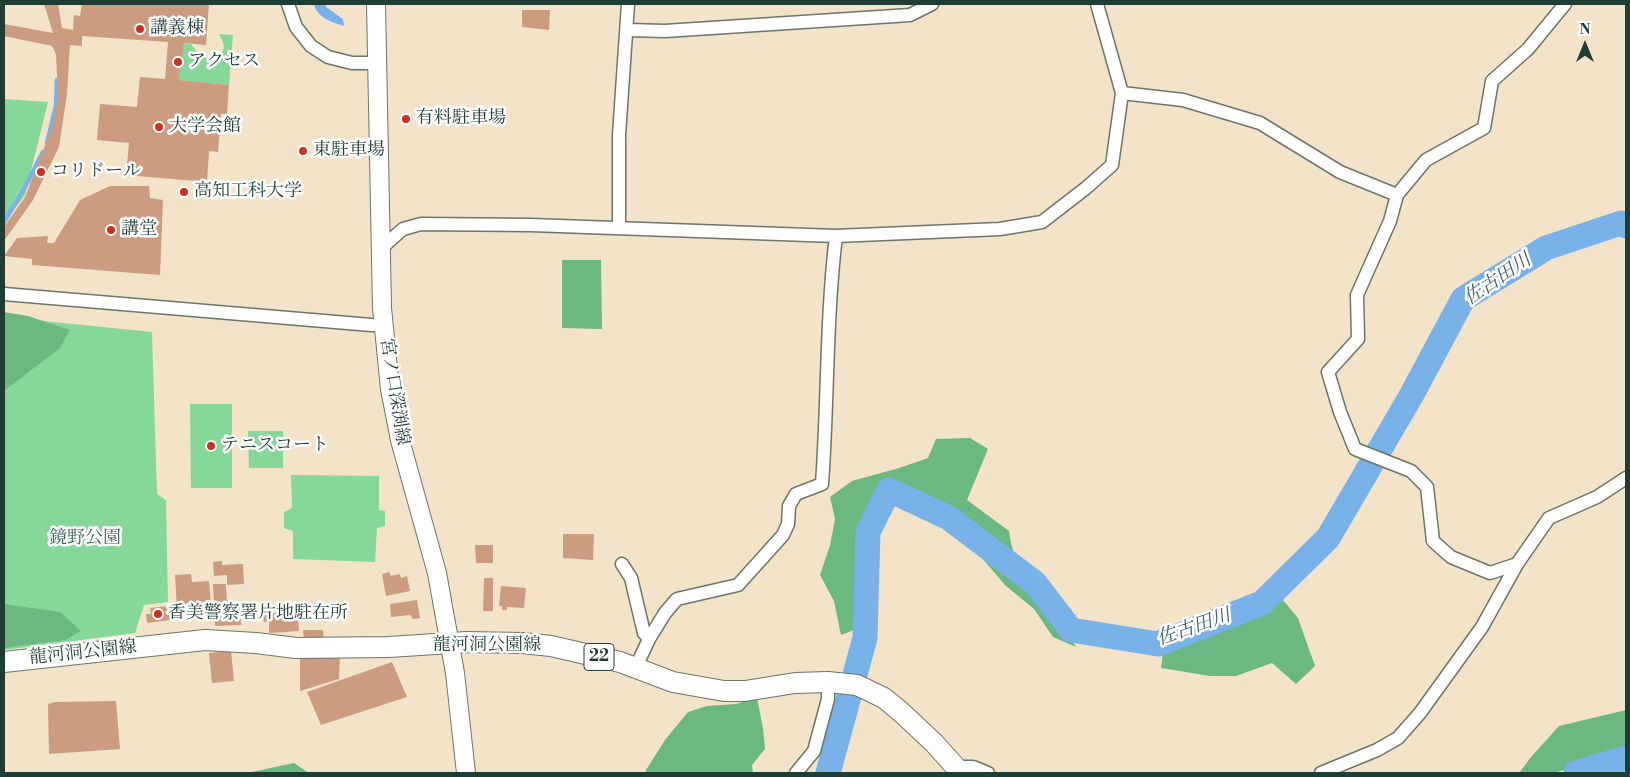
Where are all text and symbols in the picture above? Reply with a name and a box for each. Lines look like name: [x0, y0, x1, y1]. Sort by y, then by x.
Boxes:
place label: 講義棟: [150, 18, 204, 40]
north arrow: [1560, 20, 1610, 70]
text: N: [1579, 21, 1591, 39]
marker: 講義棟: [134, 23, 146, 35]
place label: アクセス: [188, 51, 260, 73]
marker: アクセス: [172, 56, 184, 68]
place label: 有料駐車場: [416, 108, 506, 130]
marker: 有料駐車場: [400, 113, 412, 125]
place label: 大学会館: [169, 116, 241, 138]
marker: 大学会館: [153, 121, 165, 133]
place label: 東駐車場: [313, 140, 385, 162]
marker: 東駐車場: [297, 145, 309, 157]
place label: コリドール: [51, 161, 141, 183]
marker: コリドール: [35, 166, 47, 178]
place label: 高知工科大学: [194, 181, 302, 203]
marker: 高知工科大学: [178, 186, 190, 198]
place label: 講堂: [121, 219, 157, 241]
marker: 講堂: [105, 224, 117, 236]
water label: 佐古田川: [1460, 249, 1536, 311]
street label: 宮ノ口深渕線: [375, 337, 413, 447]
place label: テニスコート: [221, 435, 329, 457]
marker: テニスコート: [205, 440, 217, 452]
park label: 鏡野公園: [49, 528, 121, 550]
place label: 香美警察署片地駐在所: [168, 603, 348, 625]
water label: 佐古田川: [1154, 605, 1234, 651]
marker: 香美警察署片地駐在所: [152, 608, 164, 620]
street label: 龍河洞公園線: [433, 635, 541, 657]
street label: 龍河洞公園線: [28, 637, 138, 669]
road number: 22: [584, 644, 614, 670]

